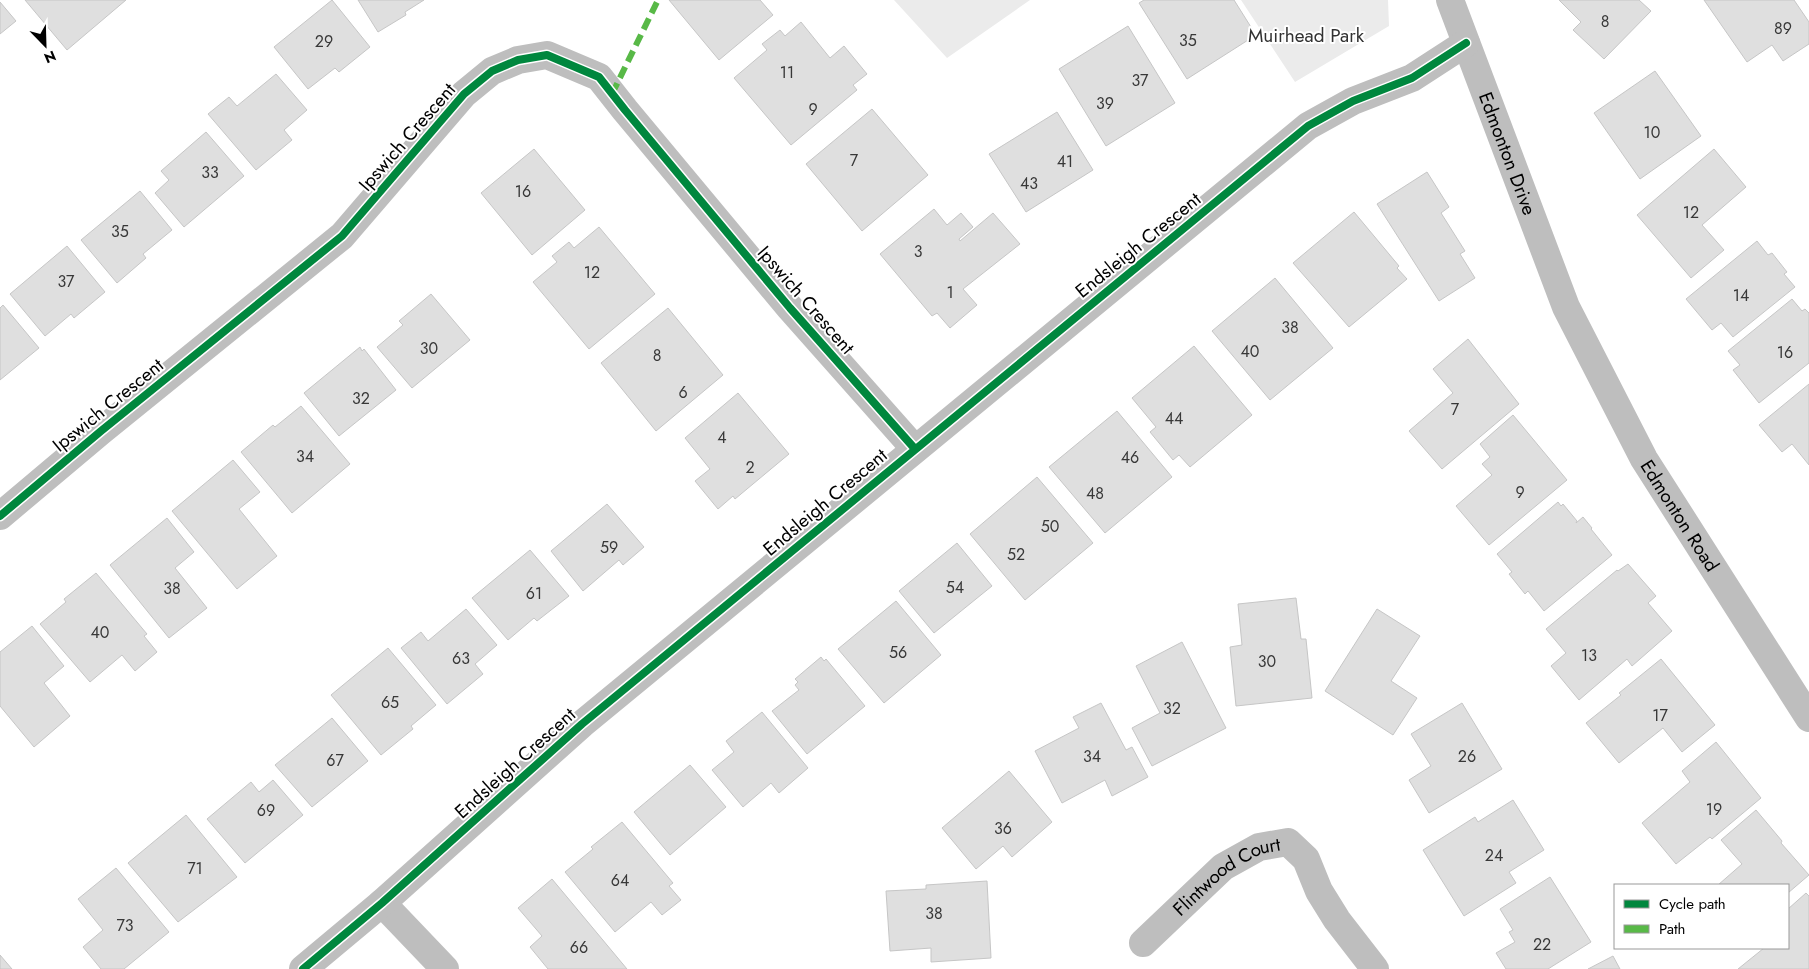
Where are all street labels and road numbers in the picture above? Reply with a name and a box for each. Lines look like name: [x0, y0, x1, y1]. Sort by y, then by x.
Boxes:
street label: Ipswich Crescent: [352, 77, 462, 197]
street label: Edmonton Drive: [1472, 88, 1544, 219]
street label: Endsleigh Crescent: [1069, 186, 1207, 304]
street label: Ipswich Crescent: [751, 240, 861, 360]
street label: Ipswich Crescent: [47, 352, 170, 458]
street label: Endsleigh Crescent: [757, 442, 893, 562]
street label: Edmonton Road: [1634, 454, 1726, 577]
street label: Endsleigh Crescent: [449, 701, 582, 825]
street label: Flintwood Court: [1166, 830, 1283, 922]

